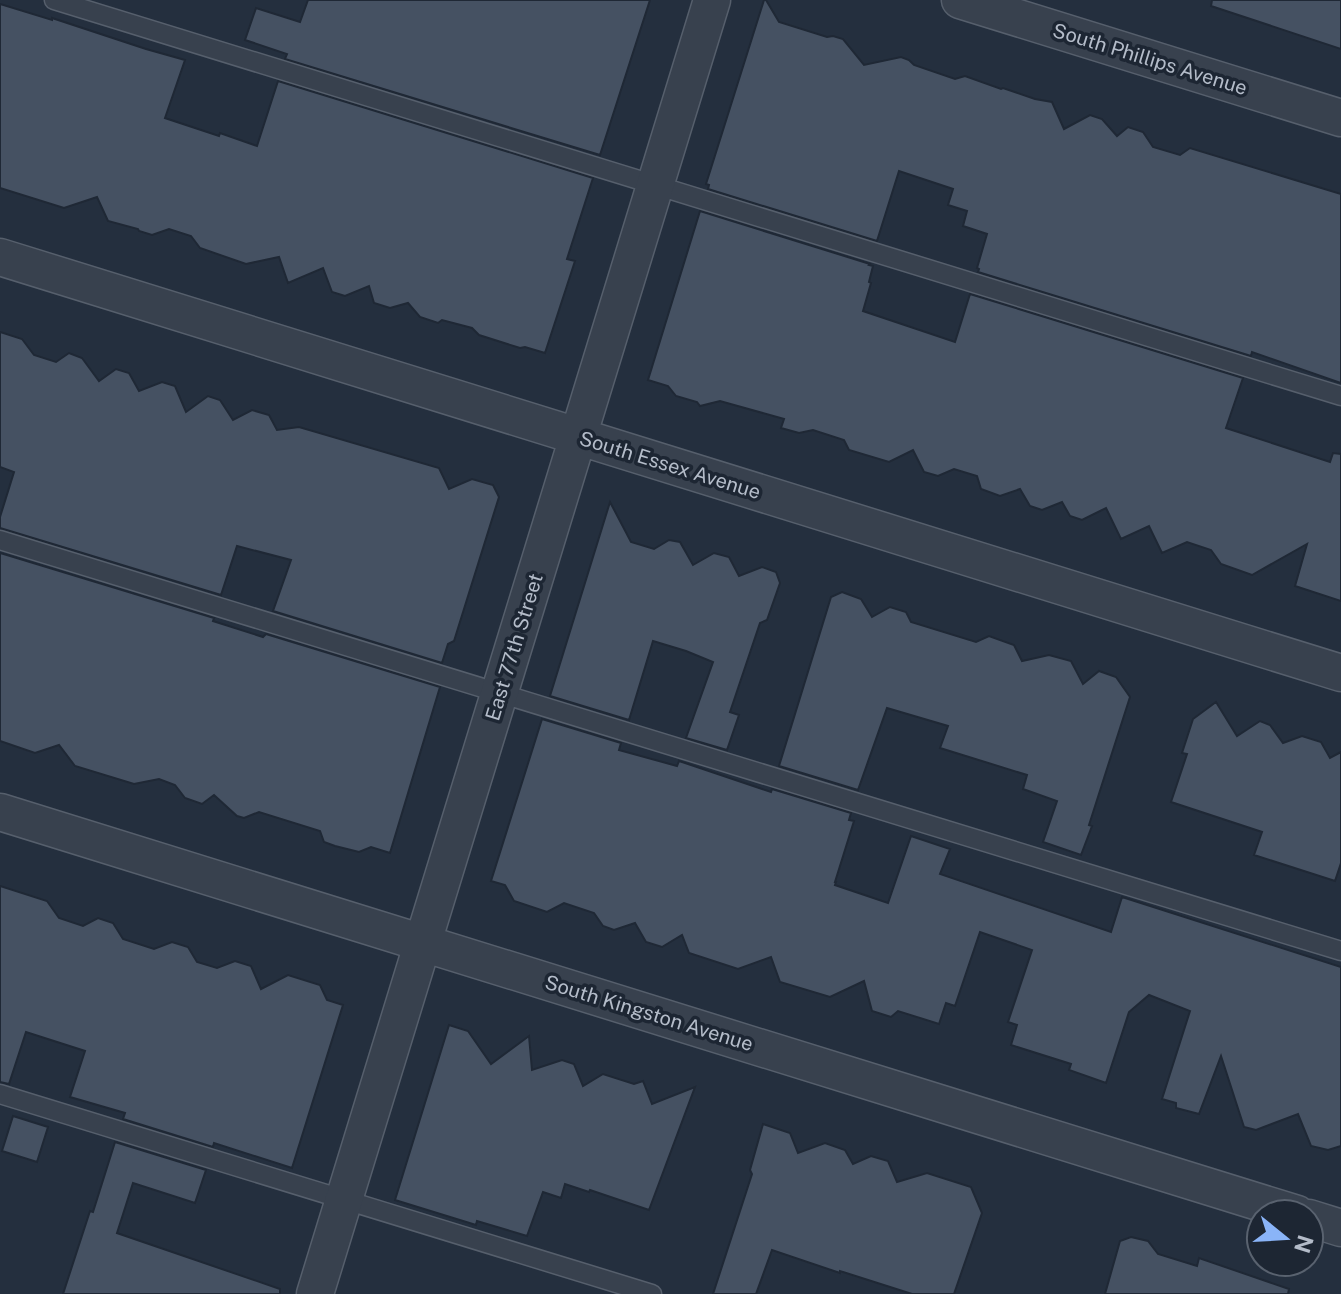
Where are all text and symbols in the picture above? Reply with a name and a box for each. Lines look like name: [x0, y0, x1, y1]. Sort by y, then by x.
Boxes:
street label: South Phillips Avenue: [1050, 18, 1250, 100]
street label: South Essex Avenue: [576, 426, 764, 504]
street label: East 77th Street: [480, 570, 548, 724]
street label: South Kingston Avenue: [542, 970, 756, 1056]
north arrow: [1245, 1198, 1325, 1278]
text: N: [1289, 1232, 1319, 1256]

